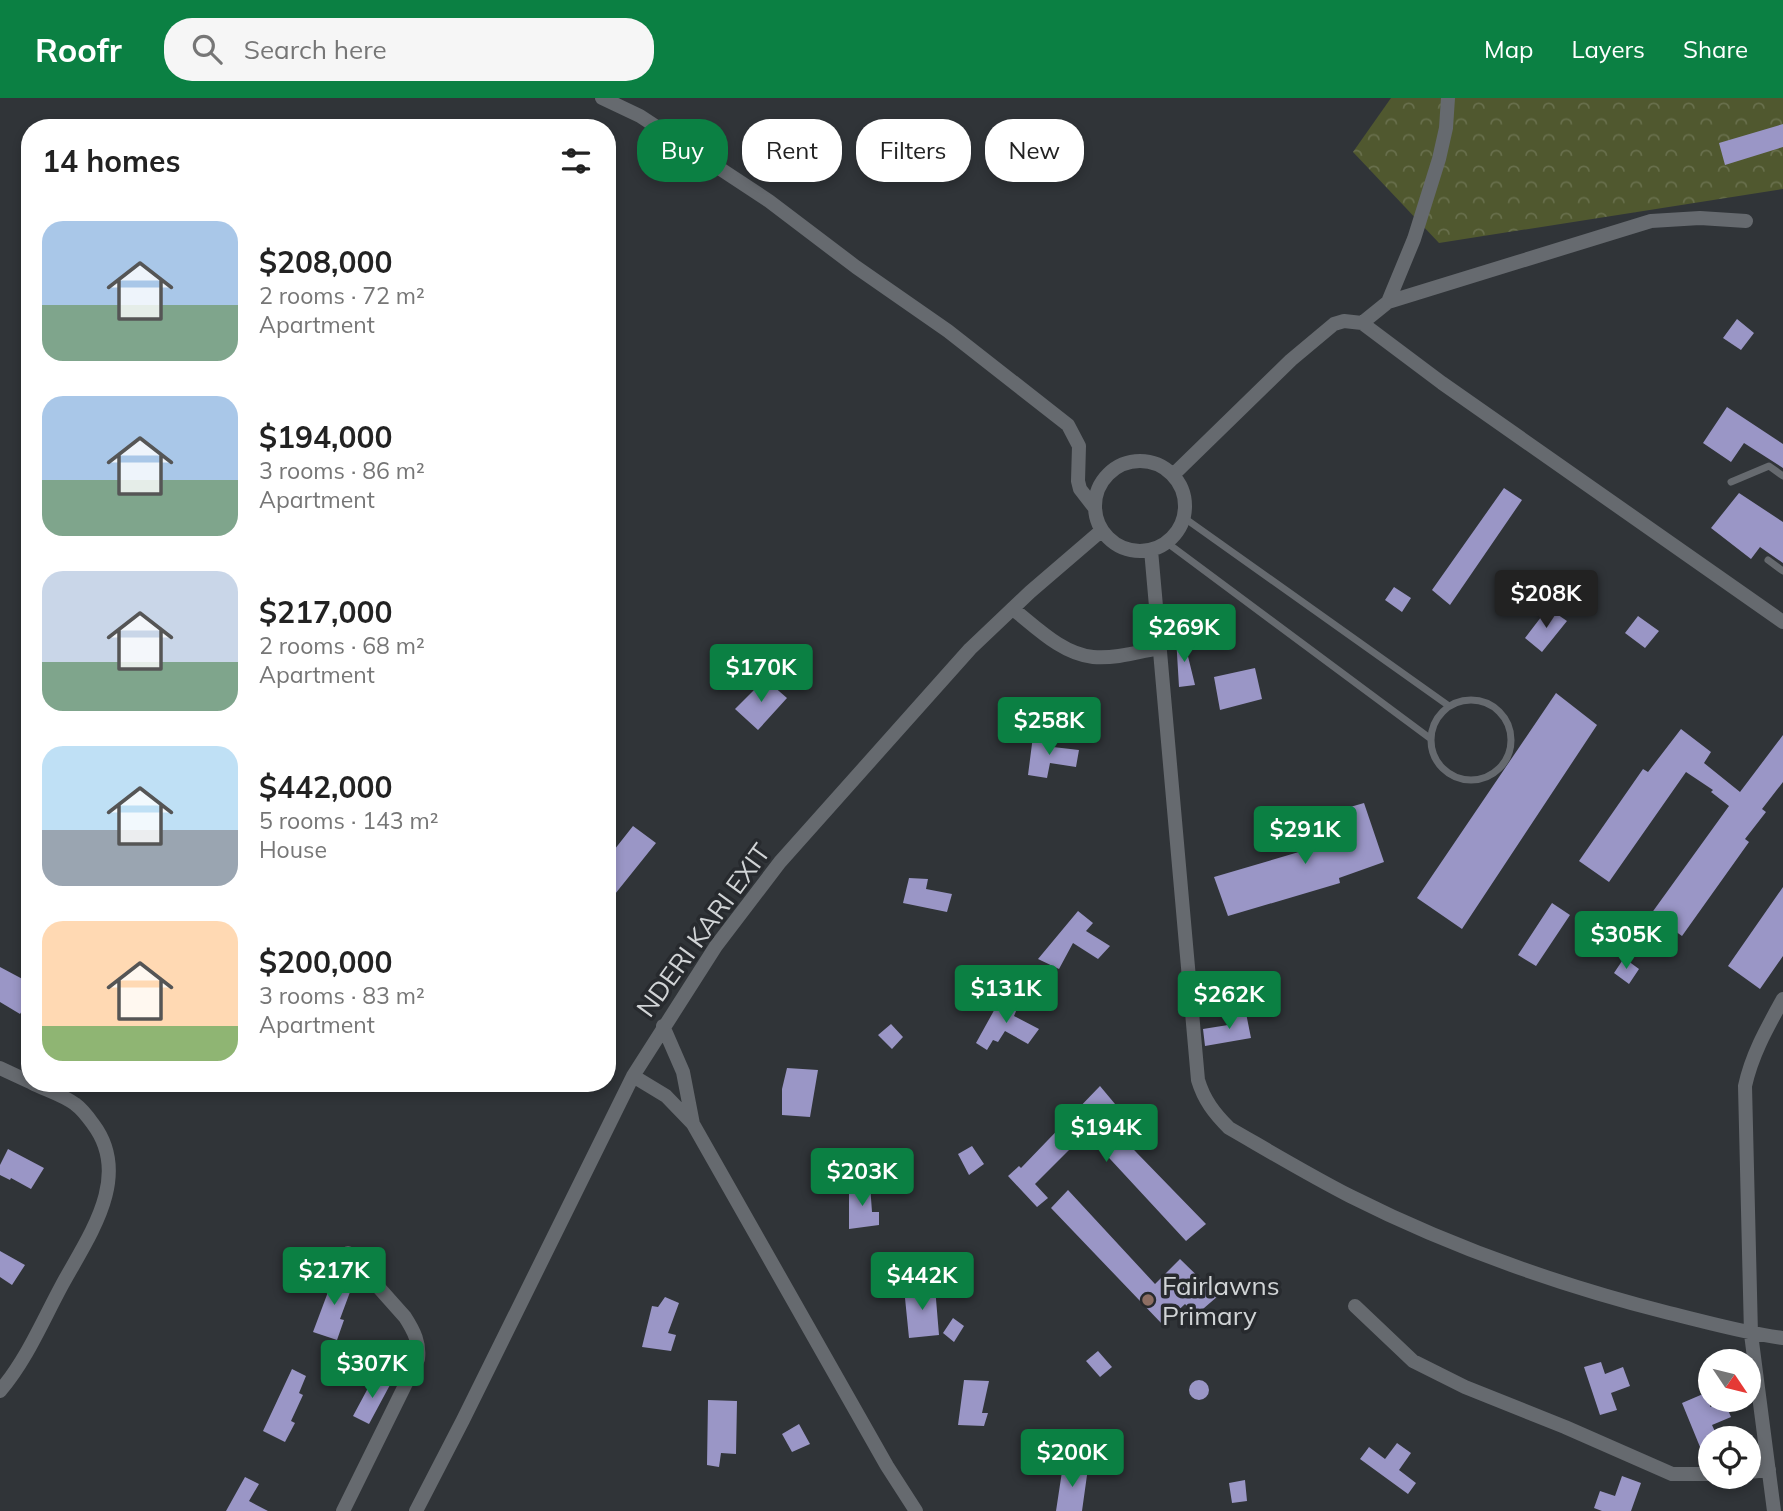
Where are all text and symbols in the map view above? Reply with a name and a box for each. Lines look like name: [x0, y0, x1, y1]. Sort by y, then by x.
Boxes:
search box: [164, 18, 654, 81]
text: Roofr: [35, 29, 122, 70]
icon: search: [188, 30, 226, 68]
text: Search here: [244, 33, 387, 66]
text: Map: [1484, 34, 1533, 64]
text: Layers: [1571, 34, 1645, 64]
text: Share: [1683, 34, 1748, 64]
chip: Buy: [637, 119, 728, 182]
chip: Rent: [742, 119, 842, 182]
chip: Filters: [856, 119, 971, 182]
chip: New: [985, 119, 1084, 182]
text: 14 homes: [42, 142, 181, 180]
icon: filters: [557, 142, 595, 180]
text: $208,000: [259, 243, 392, 281]
icon: home: [98, 249, 182, 333]
text: 2 rooms · 72 m²: [259, 281, 425, 310]
text: Apartment: [259, 310, 375, 339]
text: $194,000: [259, 418, 392, 456]
icon: home: [98, 424, 182, 508]
text: 3 rooms · 86 m²: [259, 456, 425, 485]
text: Apartment: [259, 485, 375, 514]
pin: $208K: [1497, 570, 1595, 630]
text: $208K: [1511, 578, 1581, 607]
text: $217,000: [259, 593, 392, 631]
icon: home: [98, 599, 182, 683]
pin: $269K: [1135, 604, 1233, 664]
text: $269K: [1149, 612, 1219, 641]
text: 2 rooms · 68 m²: [259, 631, 425, 660]
pin: $170K: [712, 644, 810, 704]
text: $170K: [726, 652, 796, 681]
text: Apartment: [259, 660, 375, 689]
pin: $258K: [1000, 698, 1098, 757]
text: $258K: [1014, 705, 1084, 734]
text: $442,000: [259, 768, 392, 806]
icon: home: [98, 774, 182, 858]
text: 5 rooms · 143 m²: [259, 806, 439, 835]
pin: $291K: [1256, 806, 1354, 866]
text: $291K: [1270, 814, 1340, 843]
text: House: [259, 835, 327, 864]
street label: NDERI KARI EXIT: [629, 837, 777, 1023]
pin: $305K: [1577, 912, 1675, 971]
text: $305K: [1591, 919, 1661, 948]
text: $200,000: [259, 943, 392, 981]
icon: home: [98, 949, 182, 1033]
pin: $131K: [957, 965, 1055, 1025]
pin: $262K: [1180, 972, 1278, 1031]
text: $131K: [971, 973, 1041, 1002]
text: $262K: [1194, 979, 1264, 1008]
text: 3 rooms · 83 m²: [259, 981, 425, 1010]
text: Apartment: [259, 1010, 375, 1039]
pin: $194K: [1057, 1104, 1155, 1164]
text: $194K: [1071, 1112, 1141, 1141]
pin: $203K: [813, 1148, 911, 1208]
text: $203K: [827, 1156, 897, 1185]
pin: $217K: [285, 1248, 383, 1307]
pin: $442K: [873, 1252, 971, 1312]
text: $217K: [299, 1255, 369, 1284]
text: $442K: [887, 1260, 957, 1289]
place label: Fairlawns Primary: [1162, 1269, 1280, 1332]
marker: Fairlawns Primary: [1140, 1292, 1156, 1308]
pin: $307K: [323, 1340, 421, 1400]
text: $307K: [337, 1348, 407, 1377]
north arrow: [1698, 1349, 1760, 1412]
map controls: [1698, 1349, 1761, 1489]
button: locate: [1698, 1426, 1761, 1489]
pin: $200K: [1023, 1430, 1121, 1489]
text: $200K: [1037, 1437, 1107, 1466]

